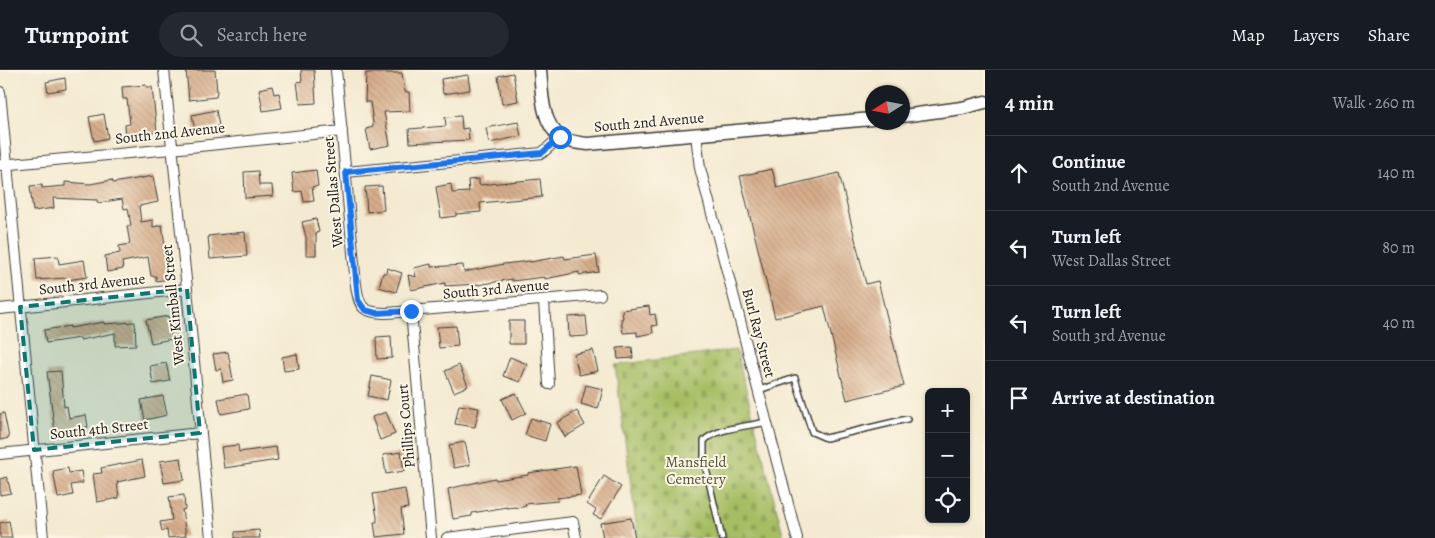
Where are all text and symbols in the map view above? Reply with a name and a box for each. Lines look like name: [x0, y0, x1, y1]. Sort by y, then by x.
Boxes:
search box: [159, 12, 509, 57]
text: Turnpoint: [25, 19, 129, 51]
icon: search: [177, 21, 205, 49]
text: Search here: [217, 22, 307, 48]
text: Map: [1232, 23, 1265, 47]
text: Layers: [1293, 23, 1340, 47]
text: Share: [1368, 23, 1410, 47]
north arrow: [865, 85, 910, 130]
text: 4 min: [1005, 89, 1054, 117]
text: Walk · 260 m: [1333, 92, 1415, 114]
street label: South 2nd Avenue: [593, 107, 705, 137]
street label: South 2nd Avenue: [114, 117, 226, 149]
route start: [549, 126, 572, 149]
street label: West Dallas Street: [318, 136, 348, 249]
text: Continue: [1052, 149, 1126, 175]
icon: ahead: [1005, 159, 1033, 187]
text: 140 m: [1377, 162, 1415, 184]
text: South 2nd Avenue: [1052, 175, 1170, 197]
text: Turn left: [1052, 224, 1121, 250]
icon: left: [1005, 234, 1033, 262]
text: 80 m: [1382, 237, 1415, 259]
street label: West Kimball Street: [157, 244, 189, 367]
text: West Dallas Street: [1052, 250, 1171, 272]
street label: South 3rd Avenue: [38, 268, 146, 300]
street label: South 3rd Avenue: [442, 274, 550, 304]
street label: Burl Ray Street: [737, 286, 781, 380]
text: Turn left: [1052, 299, 1121, 325]
route end: [400, 300, 423, 323]
icon: left: [1005, 309, 1033, 337]
text: 40 m: [1383, 312, 1415, 334]
text: South 3rd Avenue: [1052, 325, 1166, 347]
street label: Phillips Court: [392, 383, 420, 469]
icon: arrive: [1005, 384, 1033, 412]
text: Arrive at destination: [1052, 385, 1215, 411]
map controls: [925, 388, 970, 523]
button: +: [925, 388, 970, 433]
street label: South 4th Street: [49, 414, 149, 444]
button: −: [925, 433, 970, 478]
park label: Mansfield Cemetery: [665, 452, 727, 489]
button: locate: [925, 478, 970, 523]

